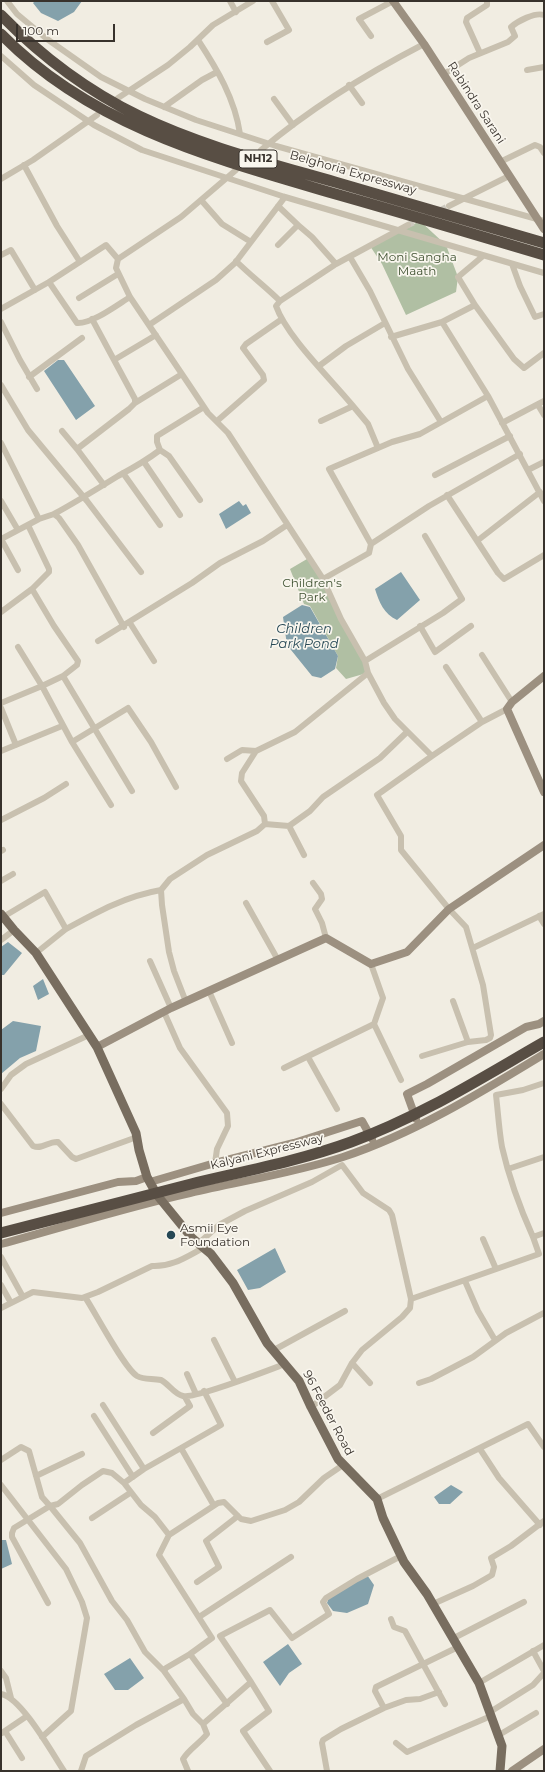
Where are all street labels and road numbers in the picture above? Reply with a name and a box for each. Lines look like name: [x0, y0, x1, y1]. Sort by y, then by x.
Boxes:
street label: Rabindra Sarani: [444, 59, 508, 147]
street label: Belghoria Expressway: [288, 148, 418, 198]
road number: NH12: [239, 150, 277, 168]
street label: Kalyani Expressway: [209, 1131, 325, 1173]
street label: 96 Feeder Road: [299, 1368, 357, 1458]

